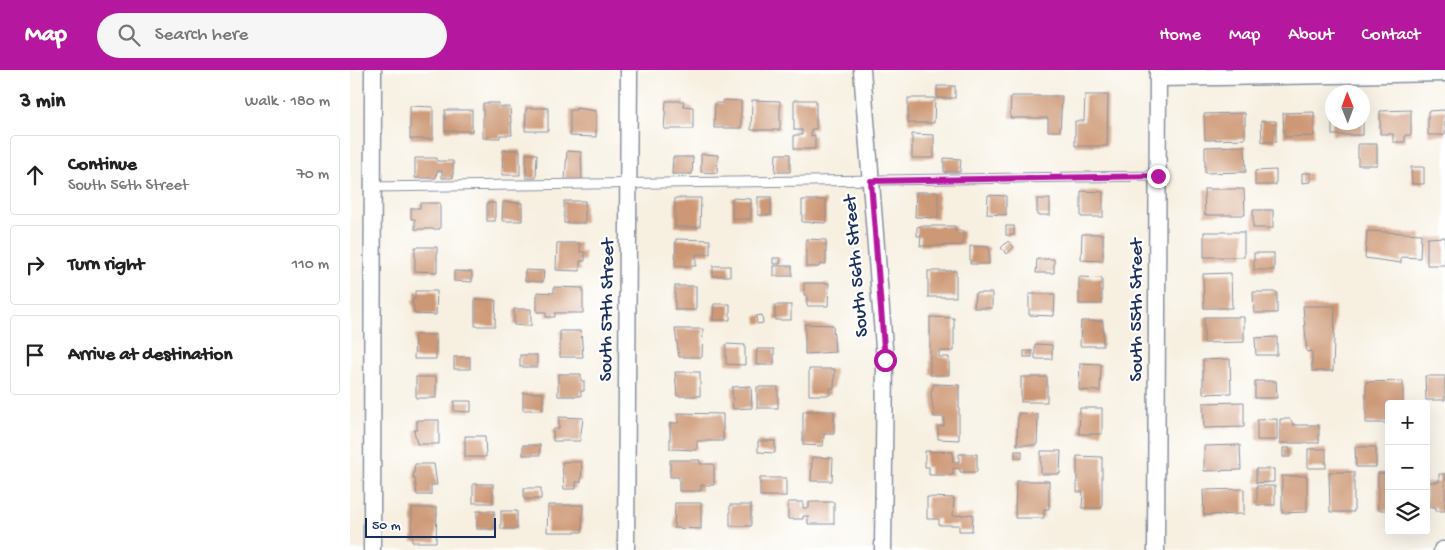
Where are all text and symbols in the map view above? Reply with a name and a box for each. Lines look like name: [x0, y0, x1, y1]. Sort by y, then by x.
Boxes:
search box: [97, 13, 447, 58]
text: Map: [25, 21, 67, 50]
icon: search: [115, 21, 143, 49]
text: Search here: [155, 24, 248, 47]
text: Home: [1159, 25, 1201, 46]
text: Map: [1229, 25, 1260, 46]
text: About: [1288, 25, 1334, 46]
text: Contact: [1362, 25, 1420, 46]
north arrow: [1325, 85, 1370, 130]
text: 3 min: [20, 90, 65, 115]
text: Walk · 180 m: [245, 93, 330, 112]
text: Continue: [68, 154, 137, 177]
icon: ahead: [21, 161, 49, 189]
route end: [1147, 165, 1170, 188]
text: 70 m: [296, 166, 329, 185]
text: South 56th Street: [68, 177, 188, 196]
street label: South 56th Street: [839, 192, 875, 338]
street label: South 57th Street: [595, 236, 621, 382]
street label: South 55th Street: [1126, 236, 1149, 382]
icon: right: [21, 251, 49, 279]
text: Turn right: [68, 254, 144, 277]
text: 110 m: [292, 256, 329, 275]
icon: arrive: [21, 341, 49, 369]
text: Arrive at destination: [68, 344, 232, 367]
route start: [874, 349, 897, 372]
map controls: [1385, 400, 1430, 535]
button: +: [1385, 400, 1430, 445]
button: −: [1385, 445, 1430, 490]
button: layers: [1385, 490, 1430, 535]
scale bar: [365, 515, 496, 538]
text: 50 m: [372, 518, 401, 535]

